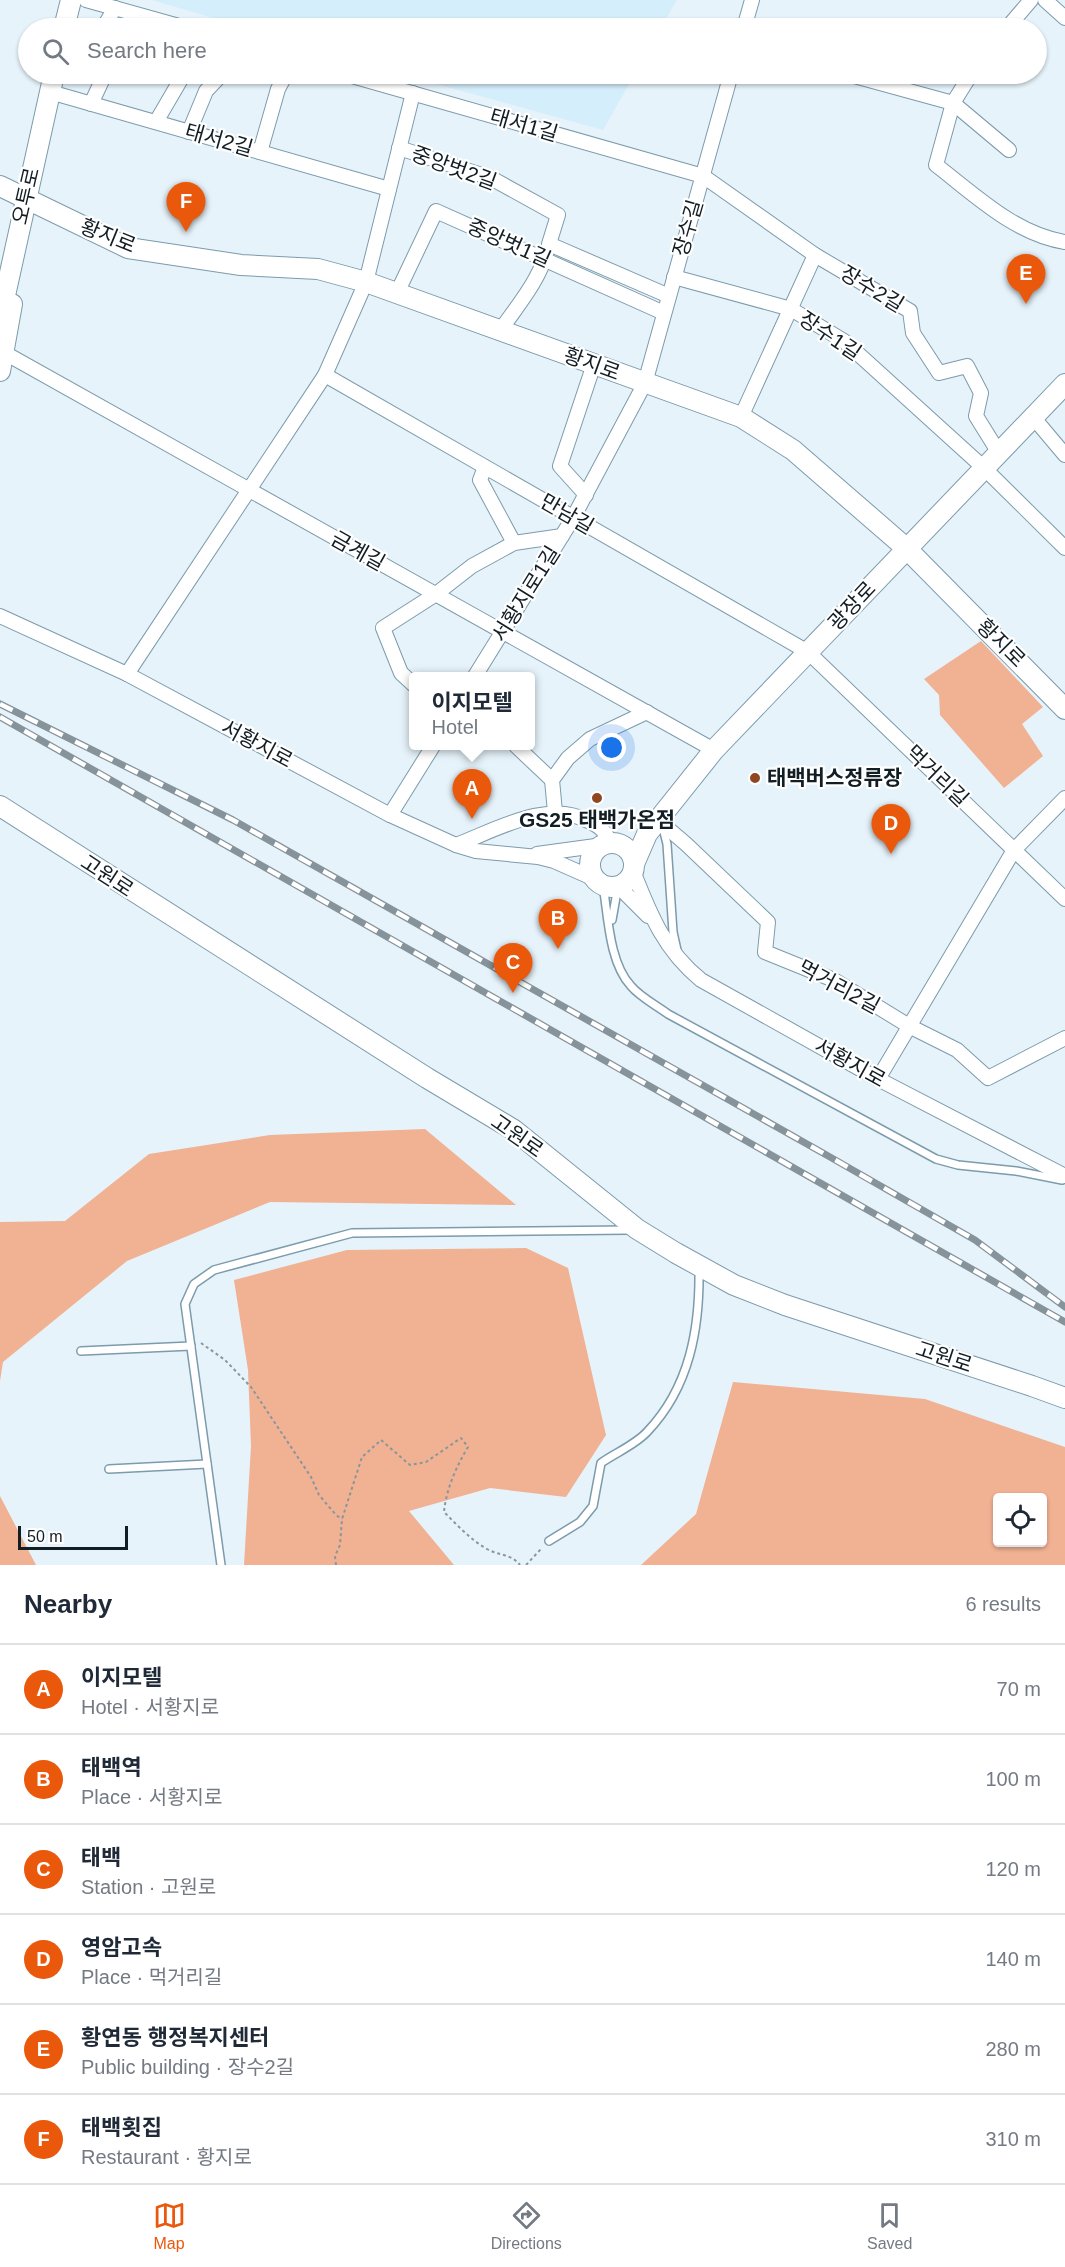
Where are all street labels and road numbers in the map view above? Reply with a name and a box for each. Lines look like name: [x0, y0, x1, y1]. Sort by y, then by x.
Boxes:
street label: 태서1길: [487, 104, 561, 145]
street label: 태서2길: [182, 119, 256, 160]
street label: 중앙벗2길: [408, 142, 500, 194]
street label: 오투로: [8, 165, 43, 227]
street label: 장수길: [668, 197, 707, 259]
street label: 황지로: [77, 214, 139, 257]
street label: 중앙벗1길: [464, 214, 555, 271]
street label: 장수2길: [836, 261, 908, 316]
street label: 장수1길: [795, 307, 866, 365]
street label: 황지로: [561, 343, 623, 384]
street label: 만남길: [536, 489, 598, 538]
street label: 금계길: [327, 526, 389, 575]
street label: 서황지로1길: [487, 542, 564, 646]
street label: 광장로: [823, 577, 880, 635]
street label: 황지로: [973, 614, 1030, 671]
street label: 서황지로: [218, 715, 297, 772]
street label: 먹거리길: [902, 741, 973, 811]
street label: 고원로: [77, 850, 138, 901]
street label: 먹거리2길: [795, 956, 884, 1018]
street label: 서황지로: [811, 1034, 890, 1091]
street label: 고원로: [487, 1110, 548, 1162]
street label: 고원로: [913, 1337, 975, 1376]

